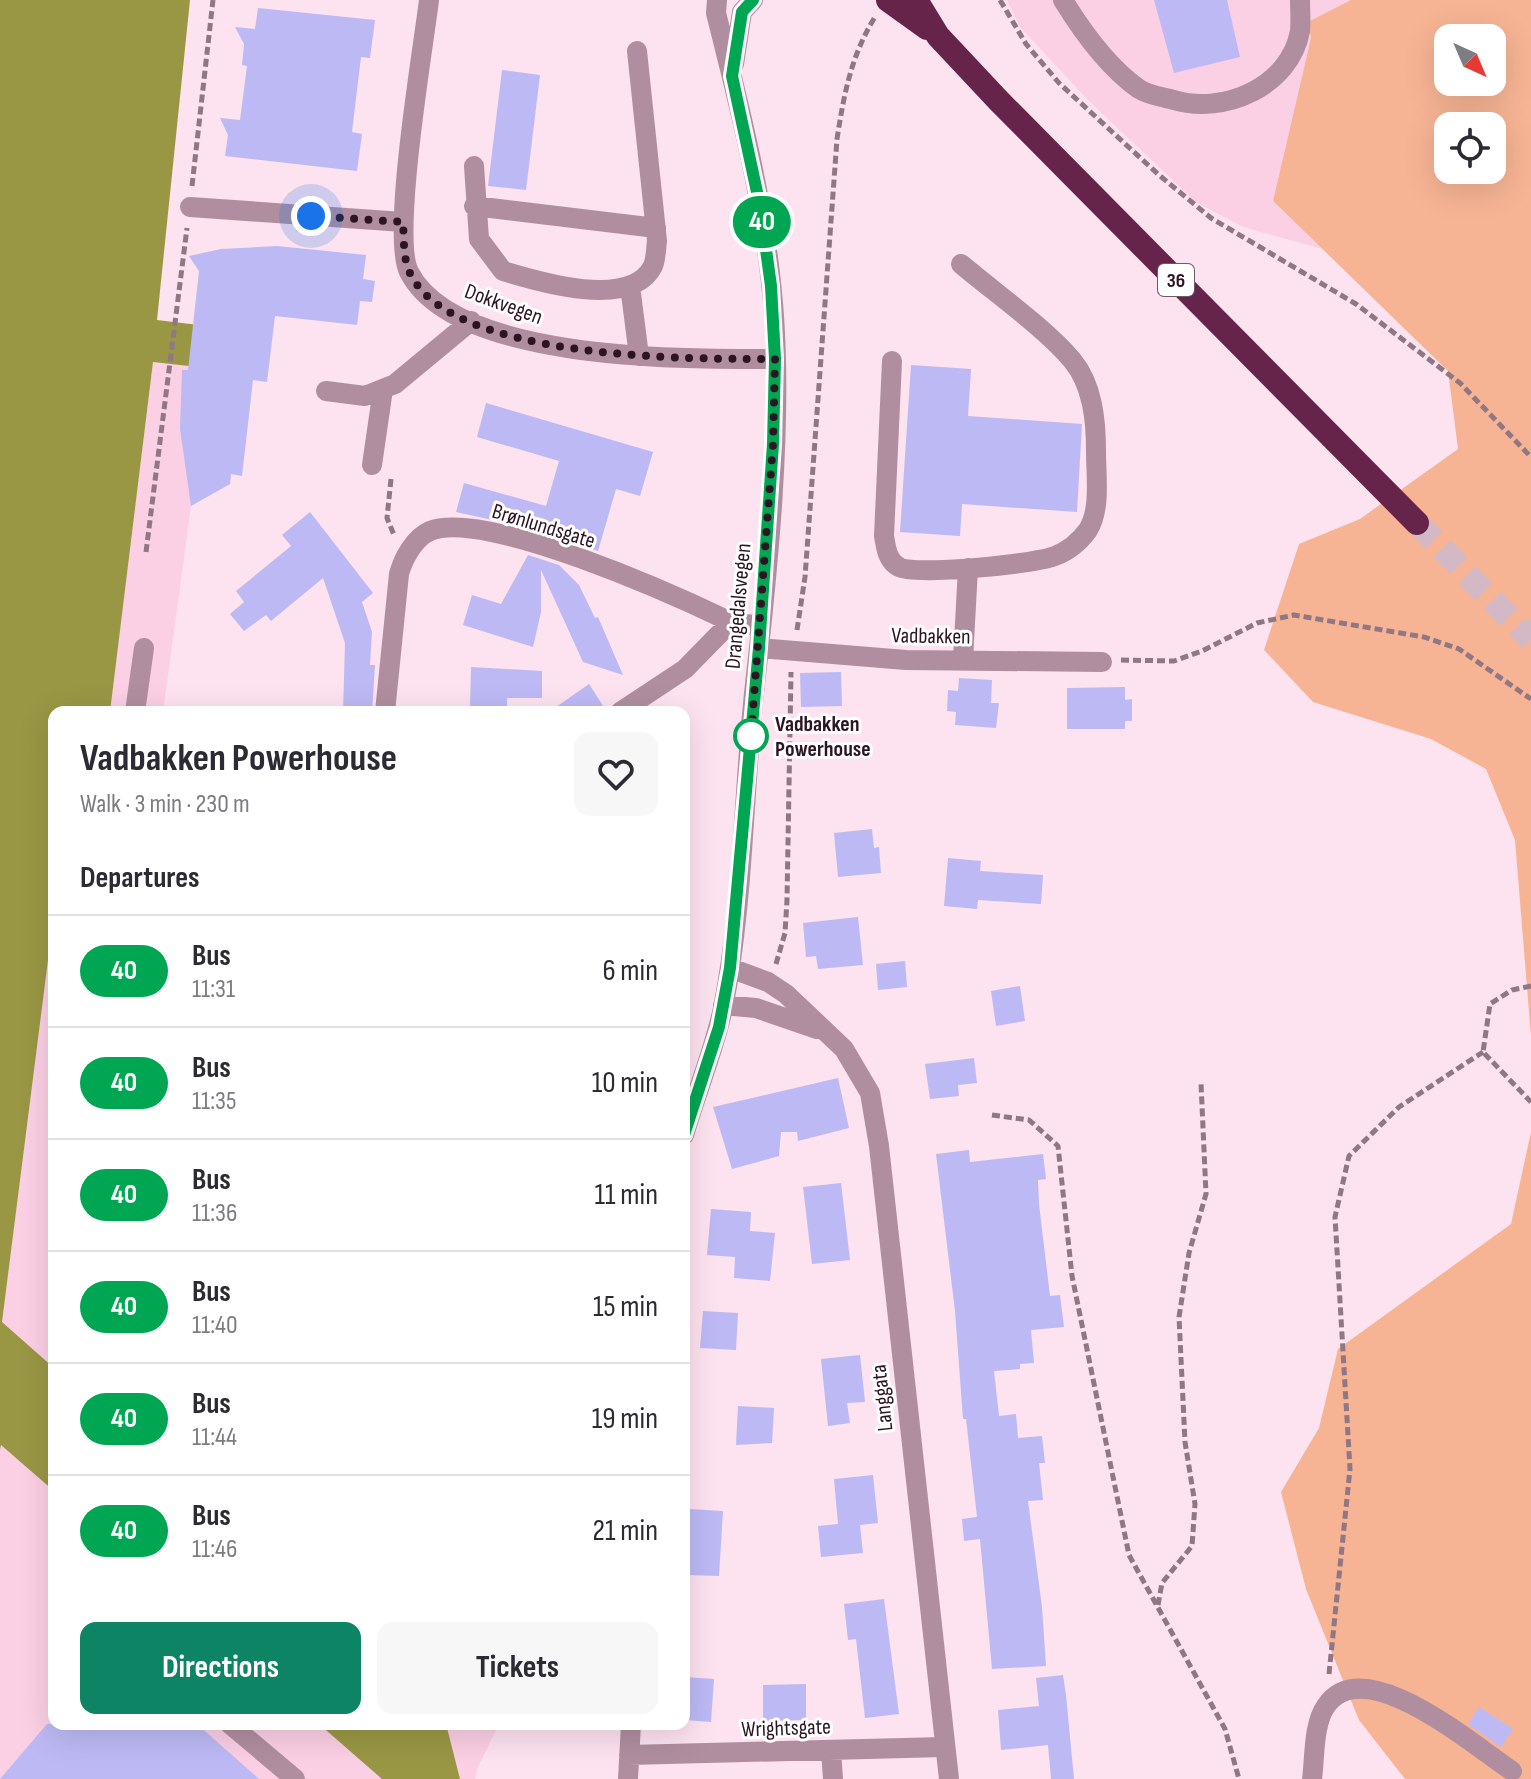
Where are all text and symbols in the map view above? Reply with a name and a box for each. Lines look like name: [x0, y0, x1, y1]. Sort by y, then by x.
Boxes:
north arrow: [1434, 24, 1506, 96]
map controls: [1434, 24, 1506, 184]
button: locate: [1434, 112, 1506, 184]
your location: [291, 196, 331, 236]
line badge: 40: [726, 196, 798, 248]
text: 40: [749, 205, 775, 238]
road number: 36: [1158, 264, 1194, 296]
street label: Dokkvegen: [461, 278, 546, 331]
street label: Brønlundsgate: [489, 498, 598, 555]
street label: Drangedalsvegen: [720, 542, 757, 670]
street label: Vadbakken: [891, 622, 971, 651]
place label: Vadbakken Powerhouse: [775, 711, 871, 763]
marker: Vadbakken Powerhouse: [734, 719, 768, 753]
button: heart: [574, 732, 658, 816]
text: Vadbakken Powerhouse: [80, 736, 397, 781]
text: Walk · 3 min · 230 m: [80, 789, 250, 820]
text: Departures: [80, 860, 200, 896]
text: Bus: [192, 938, 231, 974]
text: 6 min: [602, 953, 658, 989]
text: 40: [111, 954, 137, 987]
text: 11:31: [192, 974, 235, 1005]
text: Bus: [192, 1050, 231, 1086]
text: 10 min: [592, 1065, 658, 1101]
text: 40: [111, 1066, 137, 1099]
text: 11:35: [192, 1086, 236, 1117]
text: Bus: [192, 1162, 231, 1198]
text: 11 min: [595, 1177, 658, 1213]
text: 40: [111, 1178, 137, 1211]
text: 11:36: [192, 1198, 237, 1229]
text: Bus: [192, 1274, 231, 1310]
text: 15 min: [593, 1289, 658, 1325]
text: 40: [111, 1290, 137, 1323]
text: 11:40: [192, 1310, 238, 1341]
street label: Langgata: [866, 1363, 899, 1432]
text: Bus: [192, 1386, 231, 1422]
text: 19 min: [592, 1401, 658, 1437]
text: 40: [111, 1402, 137, 1435]
text: 11:44: [192, 1422, 237, 1453]
text: Bus: [192, 1498, 231, 1534]
text: 21 min: [593, 1513, 658, 1549]
text: 40: [111, 1514, 137, 1547]
text: 11:46: [192, 1534, 237, 1565]
button: Directions: [80, 1622, 361, 1714]
button: Tickets: [377, 1622, 658, 1714]
street label: Wrightsgate: [741, 1713, 831, 1744]

